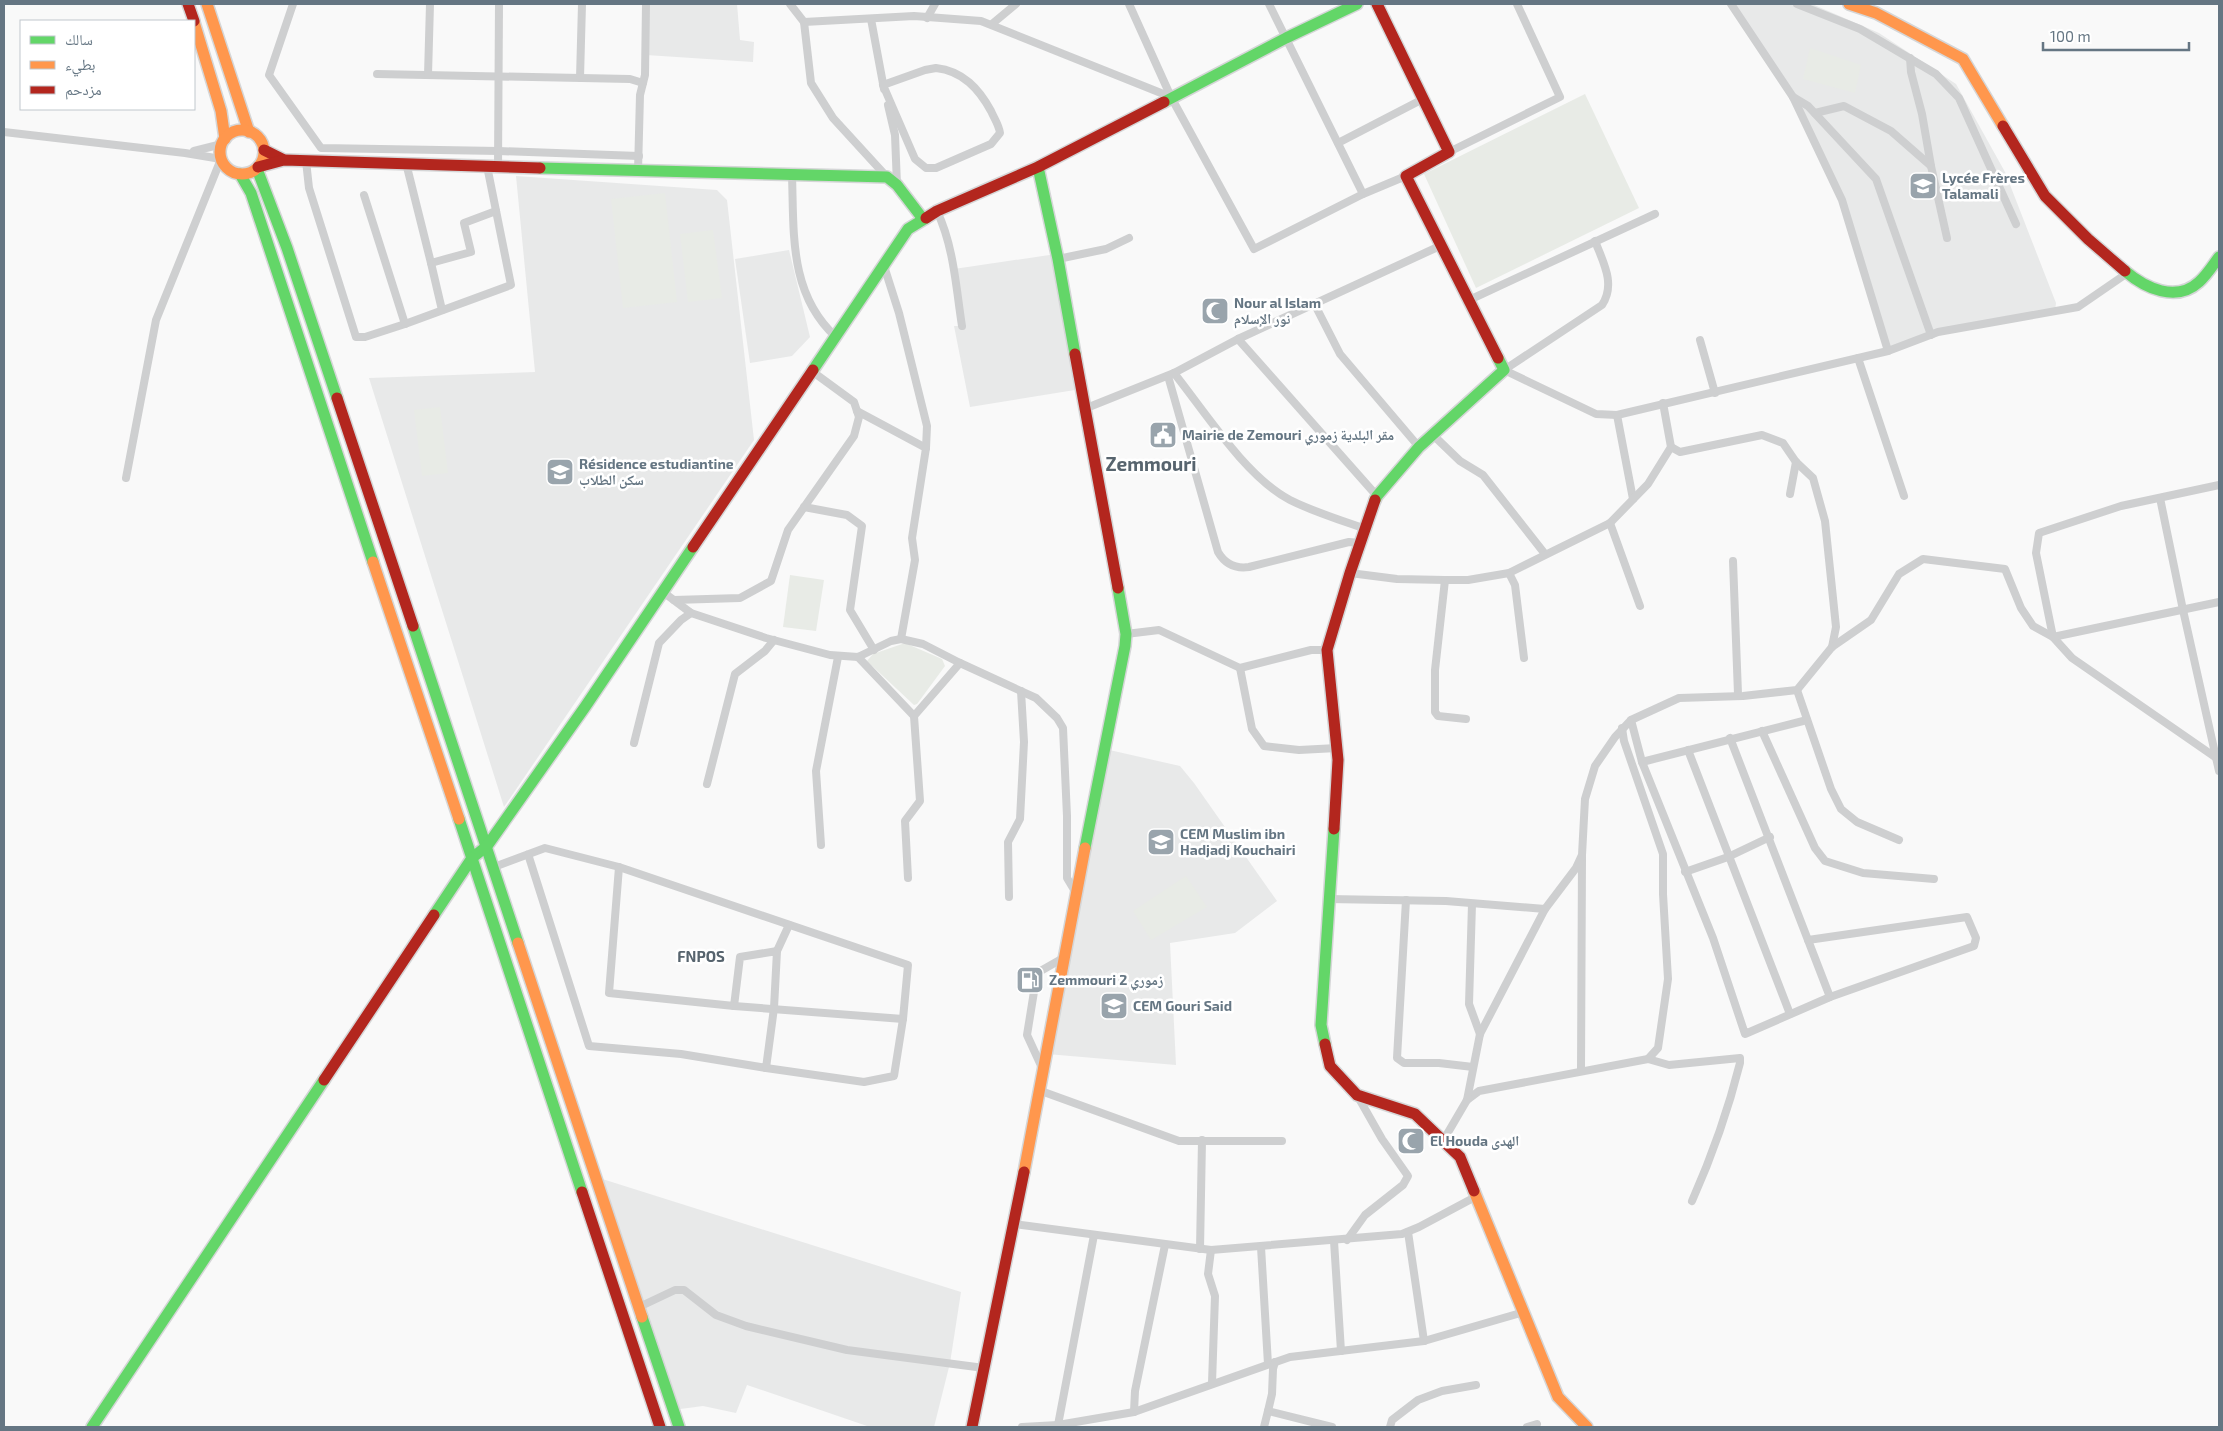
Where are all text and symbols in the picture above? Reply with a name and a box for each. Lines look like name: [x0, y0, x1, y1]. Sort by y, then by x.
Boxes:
legend: [20, 20, 195, 110]
scale bar: [2043, 20, 2189, 52]
text: 100 m: [2050, 27, 2091, 45]
text: سالك: [65, 30, 93, 48]
text: بطيء: [65, 55, 95, 77]
text: مزدحم: [65, 80, 102, 100]
place label: Lycée Frères Talamali: [1942, 169, 2025, 202]
school or university icon: Lycée Frères Talamali: [1908, 171, 1938, 201]
place label: Nour al Islam نور الإسلام: [1234, 294, 1321, 329]
mosque icon: Nour al Islam نور الإسلام: [1200, 296, 1230, 326]
public building icon: Mairie de Zemouri مقر البلدية زموري: [1148, 420, 1178, 450]
place label: Mairie de Zemouri مقر البلدية زموري: [1182, 426, 1394, 446]
district label: Zemmouri: [1105, 452, 1197, 475]
place label: Résidence estudiantine سكن الطلاب: [579, 455, 734, 489]
school or university icon: Résidence estudiantine سكن الطلاب: [545, 457, 575, 487]
place label: CEM Muslim ibn Hadjadj Kouchairi: [1180, 825, 1296, 858]
school or university icon: CEM Muslim ibn Hadjadj Kouchairi: [1146, 827, 1176, 857]
district label: FNPOS: [677, 947, 725, 965]
fuel station icon: Zemmouri 2 زموري: [1015, 965, 1045, 995]
place label: Zemmouri 2 زموري: [1049, 971, 1163, 991]
school or university icon: CEM Gouri Said: [1099, 991, 1129, 1021]
place label: CEM Gouri Said: [1133, 997, 1232, 1014]
mosque icon: El Houda الهدى: [1396, 1126, 1426, 1156]
place label: El Houda الهدى: [1430, 1132, 1519, 1150]

